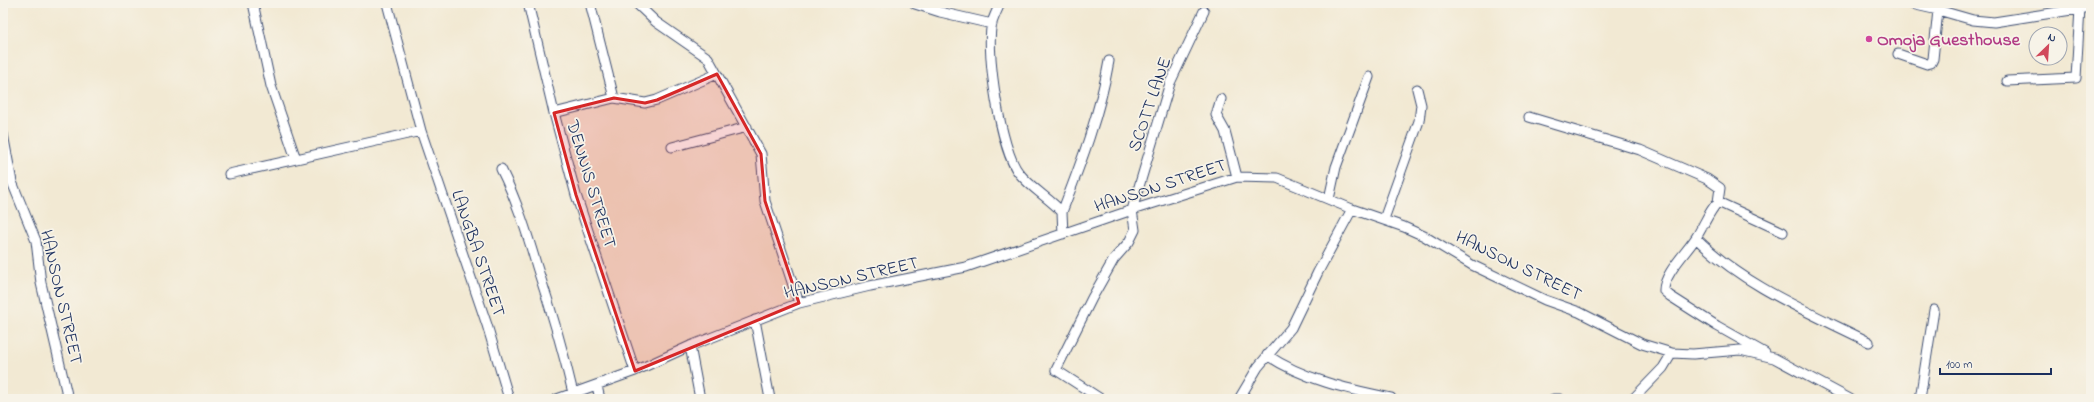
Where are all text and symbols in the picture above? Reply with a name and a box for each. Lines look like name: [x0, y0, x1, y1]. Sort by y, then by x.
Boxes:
north arrow: [2028, 26, 2068, 66]
place label: Omoja Guesthouse: [1877, 28, 2021, 54]
text: N: [2045, 29, 2059, 47]
marker: Omoja Guesthouse: [1864, 34, 1874, 44]
street label: SCOTT LANE: [1123, 54, 1179, 156]
street label: DENNIS STREET: [558, 116, 622, 252]
street label: HANSON STREET: [1091, 153, 1230, 221]
street label: LANGBA STREET: [443, 187, 511, 321]
street label: HANSON STREET: [1451, 225, 1586, 309]
street label: HANSON STREET: [32, 227, 88, 367]
street label: HANSON STREET: [781, 251, 921, 307]
scale bar: [1940, 350, 2051, 376]
text: 100 m: [1946, 356, 1973, 374]

